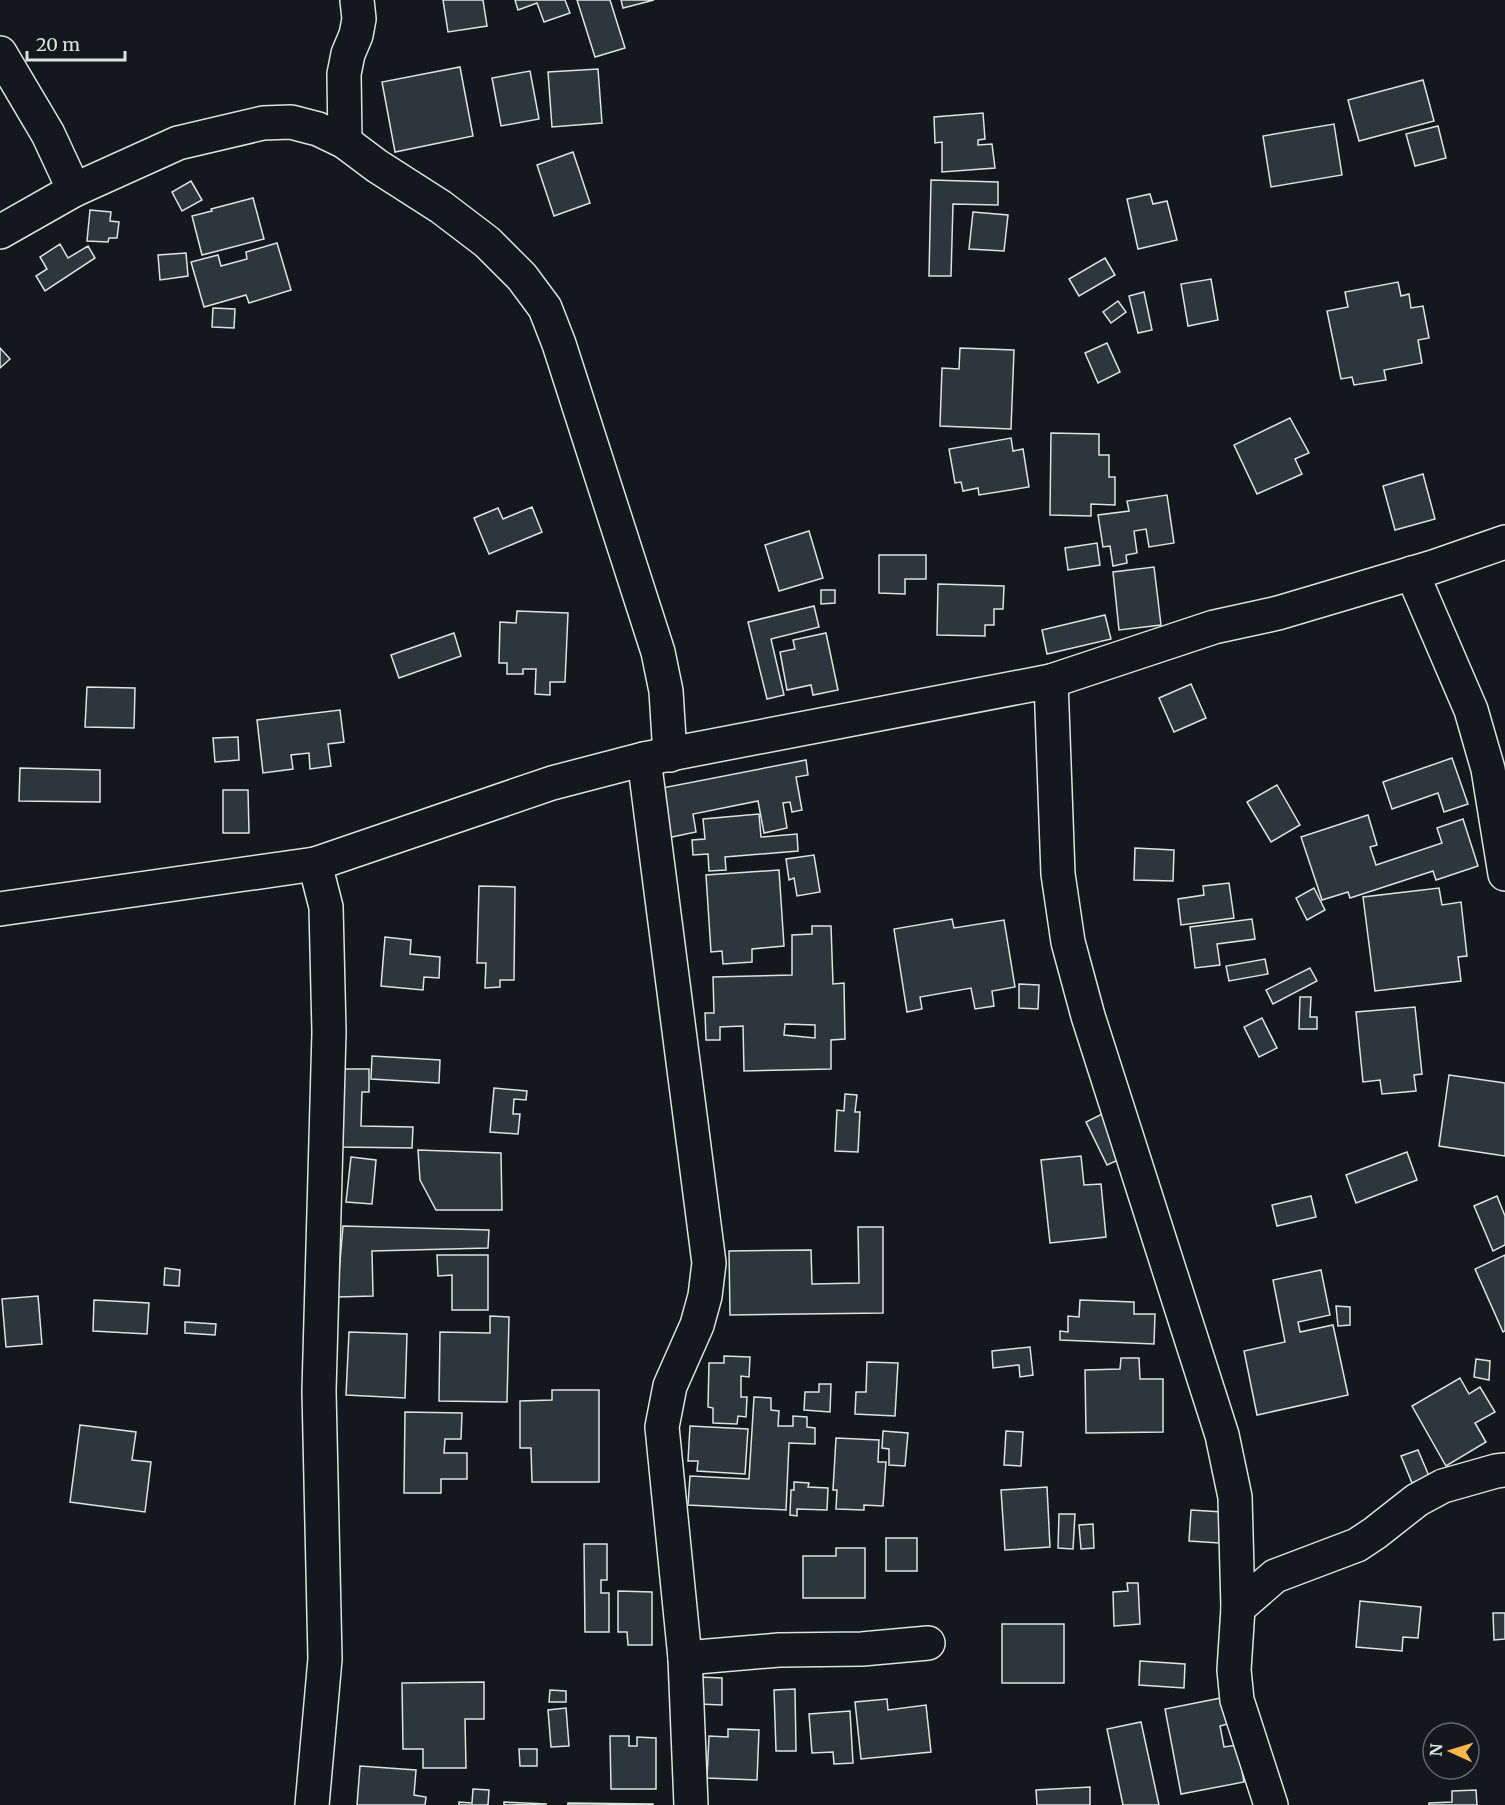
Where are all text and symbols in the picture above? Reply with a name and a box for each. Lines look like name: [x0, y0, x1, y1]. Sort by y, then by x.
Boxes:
scale bar: [27, 24, 124, 62]
text: 20 m: [36, 33, 80, 56]
north arrow: [1421, 1721, 1481, 1781]
text: N: [1426, 1743, 1446, 1757]

